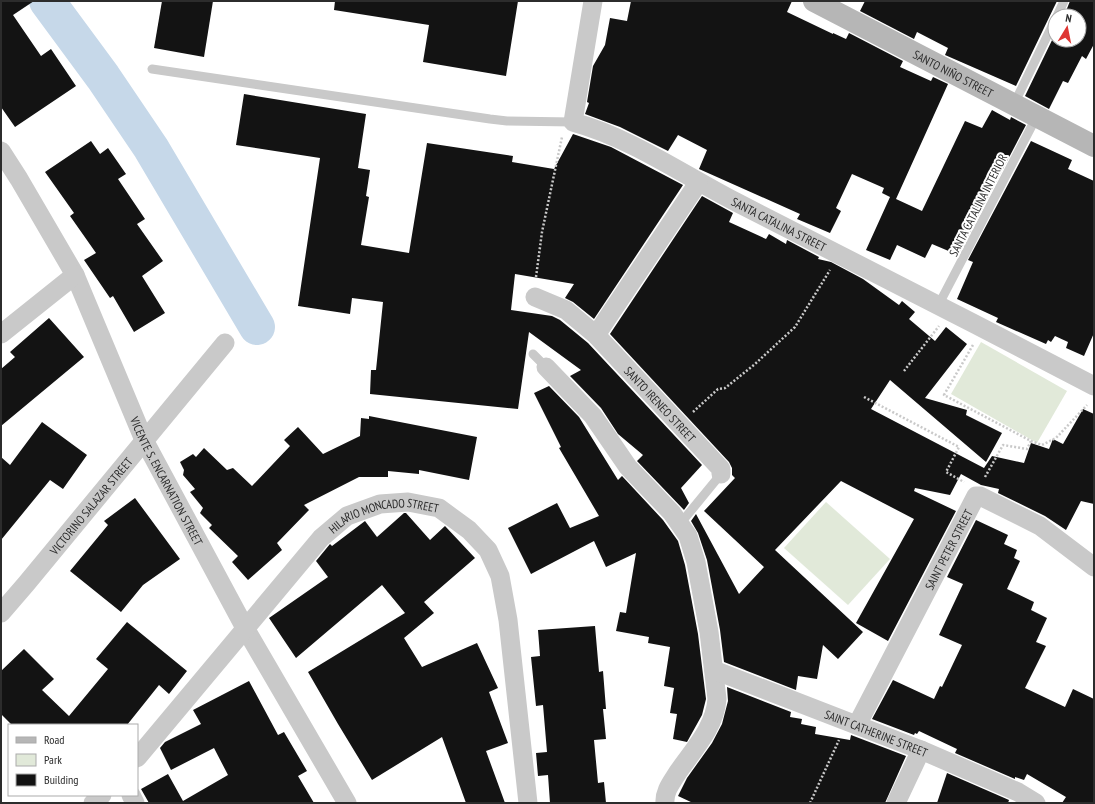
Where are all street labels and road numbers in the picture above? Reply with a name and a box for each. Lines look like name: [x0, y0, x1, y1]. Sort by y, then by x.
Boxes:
street label: SANTO NIÑO STREET: [911, 46, 997, 100]
street label: SANTA CATALINA INTERIOR: [946, 151, 1010, 259]
street label: SANTA CATALINA STREET: [729, 194, 830, 254]
street label: SANTO IRENEO STREET: [622, 363, 700, 445]
street label: VICENTE S. ENCARNATION STREET: [127, 413, 207, 548]
street label: VICTORINO SALAZAR STREET: [46, 453, 136, 558]
street label: HILARIO MONCADO STREET: [325, 495, 441, 536]
street label: SAINT PETER STREET: [921, 506, 976, 592]
street label: SAINT CATHERINE STREET: [823, 706, 931, 760]

